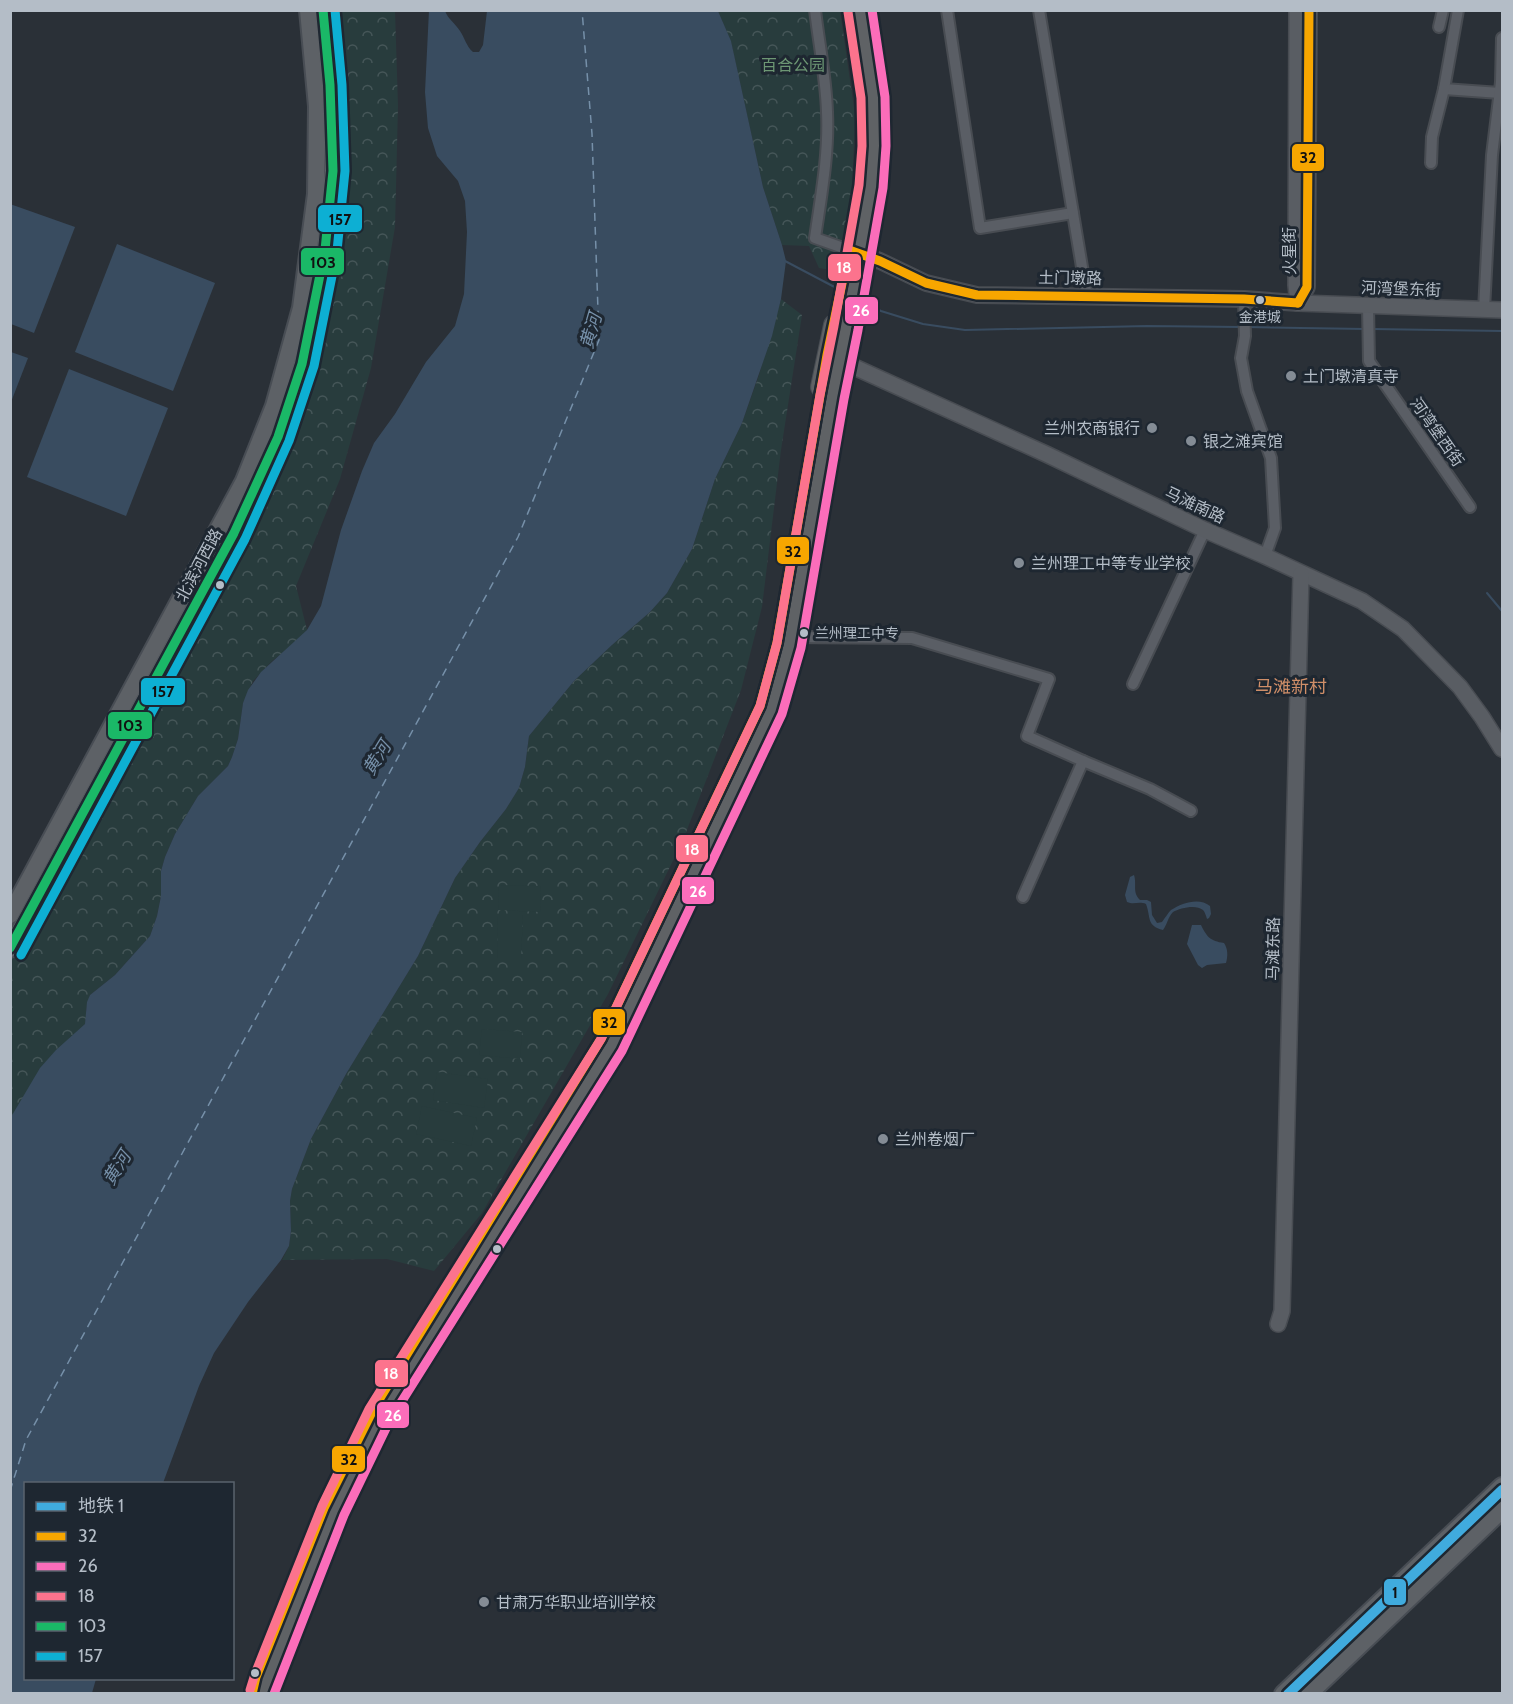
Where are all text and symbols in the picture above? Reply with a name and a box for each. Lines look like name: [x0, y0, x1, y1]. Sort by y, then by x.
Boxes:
park label: 百合公园: [761, 56, 825, 75]
line badge: 32: [1291, 143, 1325, 172]
text: 32: [1299, 148, 1317, 167]
line badge: 157: [317, 204, 363, 233]
text: 157: [329, 210, 352, 229]
street label: 火星街: [1280, 227, 1299, 275]
line badge: 103: [300, 247, 345, 276]
text: 103: [310, 253, 336, 272]
line badge: 18: [827, 253, 862, 282]
text: 18: [836, 258, 852, 277]
street label: 土门墩路: [1038, 268, 1102, 288]
street label: 河湾堡东街: [1361, 278, 1441, 300]
marker: 金港城: [1254, 294, 1266, 306]
line badge: 26: [844, 296, 879, 325]
text: 26: [852, 301, 870, 320]
water label: 黄河: [575, 308, 607, 351]
place label: 金港城: [1239, 308, 1281, 326]
place label: 土门墩清真寺: [1303, 367, 1399, 386]
marker: 土门墩清真寺: [1284, 369, 1298, 383]
street label: 河湾堡西街: [1406, 394, 1468, 470]
place label: 兰州农商银行: [1044, 419, 1140, 438]
marker: 兰州农商银行: [1145, 421, 1159, 435]
place label: 银之滩宾馆: [1203, 432, 1283, 451]
marker: 银之滩宾馆: [1184, 434, 1198, 448]
street label: 马滩南路: [1162, 483, 1228, 527]
street label: 北滨河西路: [172, 525, 226, 605]
line badge: 32: [776, 536, 810, 565]
text: 32: [784, 542, 802, 561]
place label: 兰州理工中等专业学校: [1031, 554, 1191, 573]
marker: 兰州理工中等专业学校: [1012, 556, 1026, 570]
unlabelled marker: [214, 579, 226, 591]
place label: 兰州理工中专: [815, 624, 899, 642]
marker: 兰州理工中专: [798, 627, 810, 639]
district label: 马滩新村: [1255, 676, 1327, 698]
line badge: 157: [140, 677, 186, 706]
text: 157: [152, 682, 175, 701]
line badge: 103: [107, 711, 153, 740]
text: 103: [117, 716, 143, 735]
water label: 黄河: [358, 734, 397, 779]
line badge: 18: [675, 834, 709, 863]
text: 18: [684, 840, 700, 859]
line badge: 26: [681, 876, 715, 905]
text: 26: [689, 882, 707, 901]
street label: 马滩东路: [1263, 917, 1283, 981]
line badge: 32: [592, 1008, 626, 1036]
text: 32: [600, 1013, 618, 1032]
place label: 兰州卷烟厂: [895, 1130, 975, 1149]
marker: 兰州卷烟厂: [876, 1132, 890, 1146]
water label: 黄河: [98, 1144, 137, 1189]
unlabelled marker: [491, 1243, 503, 1255]
line badge: 18: [374, 1359, 409, 1388]
text: 18: [383, 1364, 399, 1383]
line badge: 26: [376, 1401, 410, 1429]
text: 26: [384, 1406, 402, 1425]
line badge: 32: [331, 1445, 366, 1473]
text: 32: [340, 1450, 358, 1469]
legend: [24, 1482, 234, 1680]
text: 地铁 1: [78, 1495, 124, 1517]
text: 32: [78, 1525, 97, 1547]
text: 26: [78, 1555, 98, 1577]
line badge: 1: [1383, 1578, 1407, 1606]
text: 1: [1392, 1583, 1398, 1602]
text: 18: [78, 1585, 95, 1607]
place label: 甘肃万华职业培训学校: [496, 1593, 656, 1612]
marker: 甘肃万华职业培训学校: [477, 1595, 491, 1609]
text: 103: [78, 1615, 106, 1637]
text: 157: [78, 1645, 103, 1667]
unlabelled marker: [249, 1667, 261, 1679]

